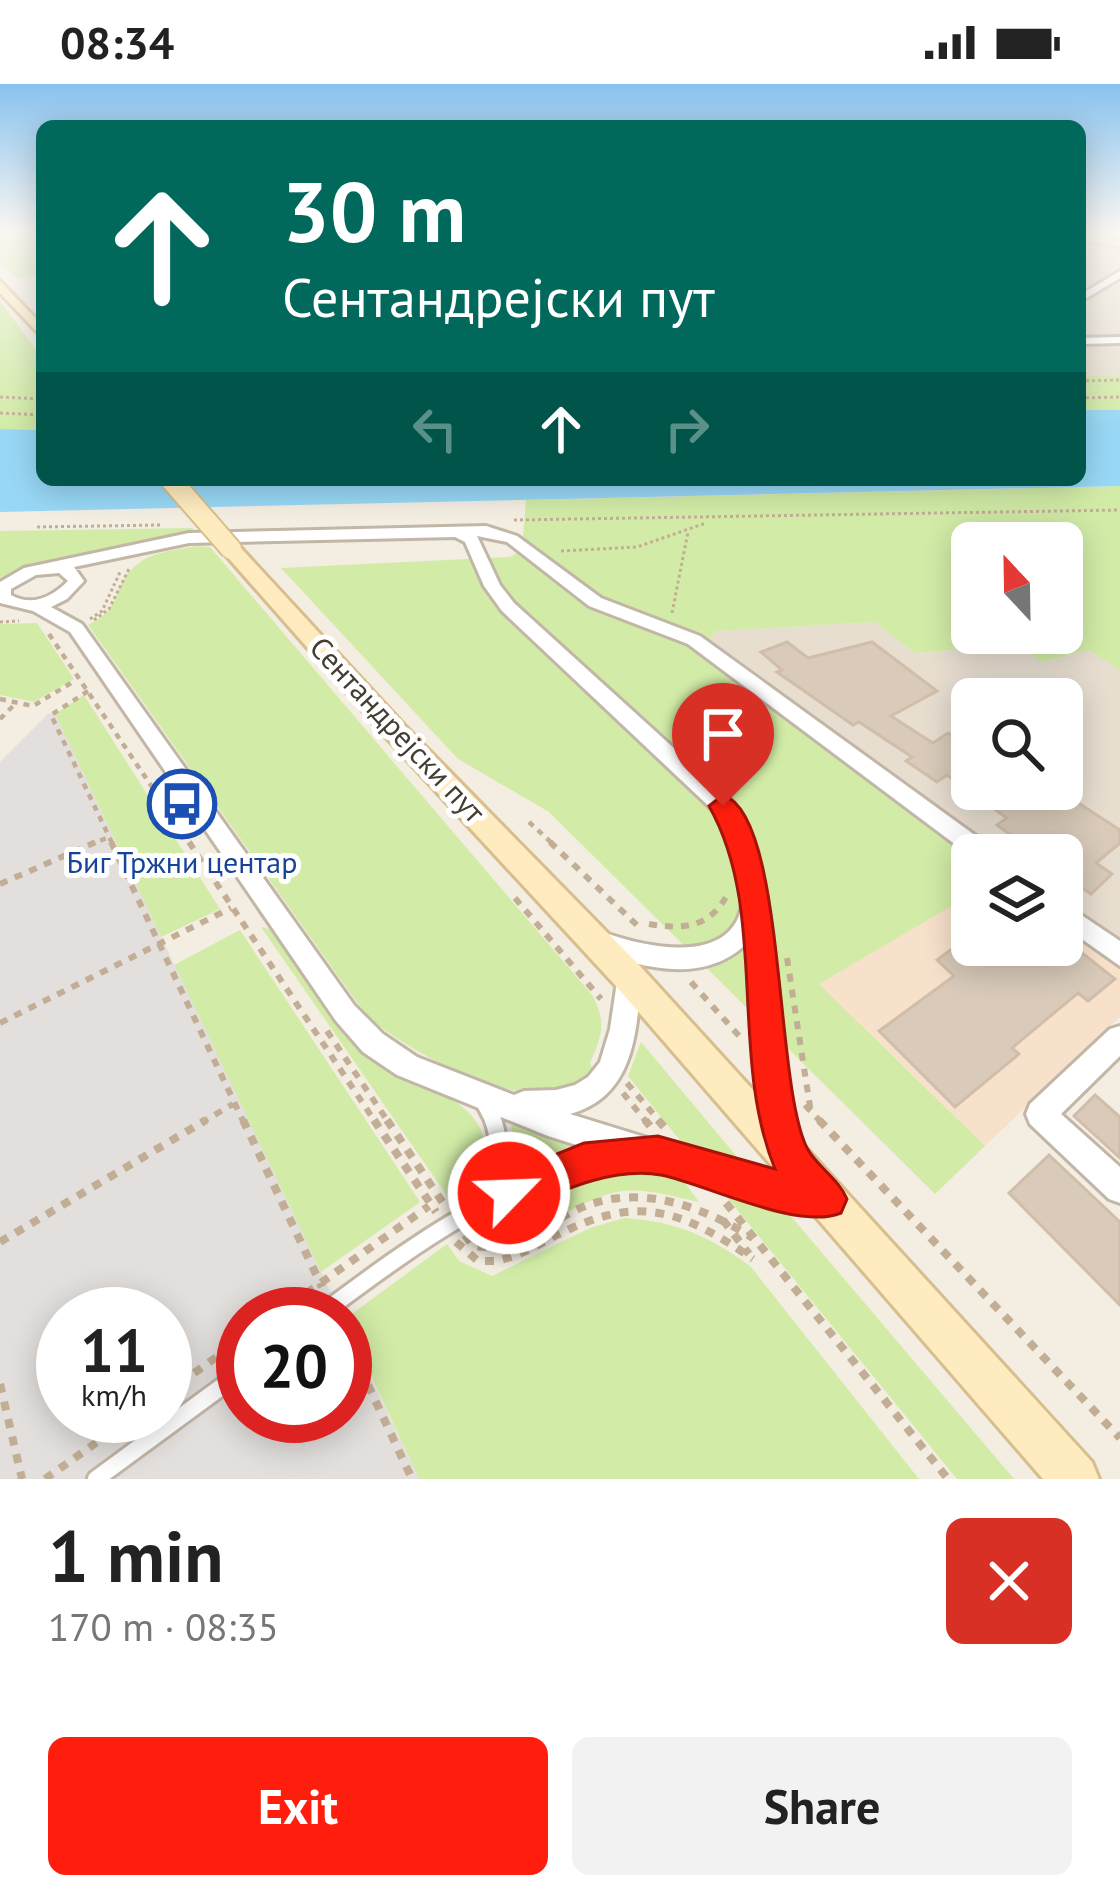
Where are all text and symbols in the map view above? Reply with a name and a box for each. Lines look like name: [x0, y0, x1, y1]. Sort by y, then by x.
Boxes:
text: 08:34: [60, 13, 174, 71]
text: 30 m: [282, 156, 466, 265]
icon: ahead: [84, 168, 240, 324]
text: Сентандрејски пут: [282, 262, 715, 332]
icon: left: [402, 396, 468, 462]
icon: ahead: [528, 396, 594, 462]
icon: right: [654, 396, 720, 462]
north arrow: [951, 522, 1083, 654]
map controls: [951, 522, 1083, 966]
street label: Сентандрејски пут: [302, 628, 494, 830]
button: search: [951, 678, 1083, 810]
pin: [672, 683, 774, 806]
icon: arrive: [690, 701, 756, 767]
bus stop icon: Биг Тржни центар: [147, 769, 217, 839]
button: layers: [951, 834, 1083, 966]
place label: Биг Тржни центар: [67, 842, 297, 881]
position arrow: [446, 1130, 572, 1256]
speed limit sign: 20: [216, 1287, 372, 1443]
text: 11: [80, 1311, 148, 1389]
text: km/h: [81, 1375, 147, 1414]
text: 1 min: [48, 1509, 224, 1602]
button: close: [946, 1518, 1072, 1644]
text: 170 m · 08:35: [48, 1601, 279, 1652]
button: Exit: [48, 1737, 548, 1875]
button: Share: [572, 1737, 1072, 1875]

